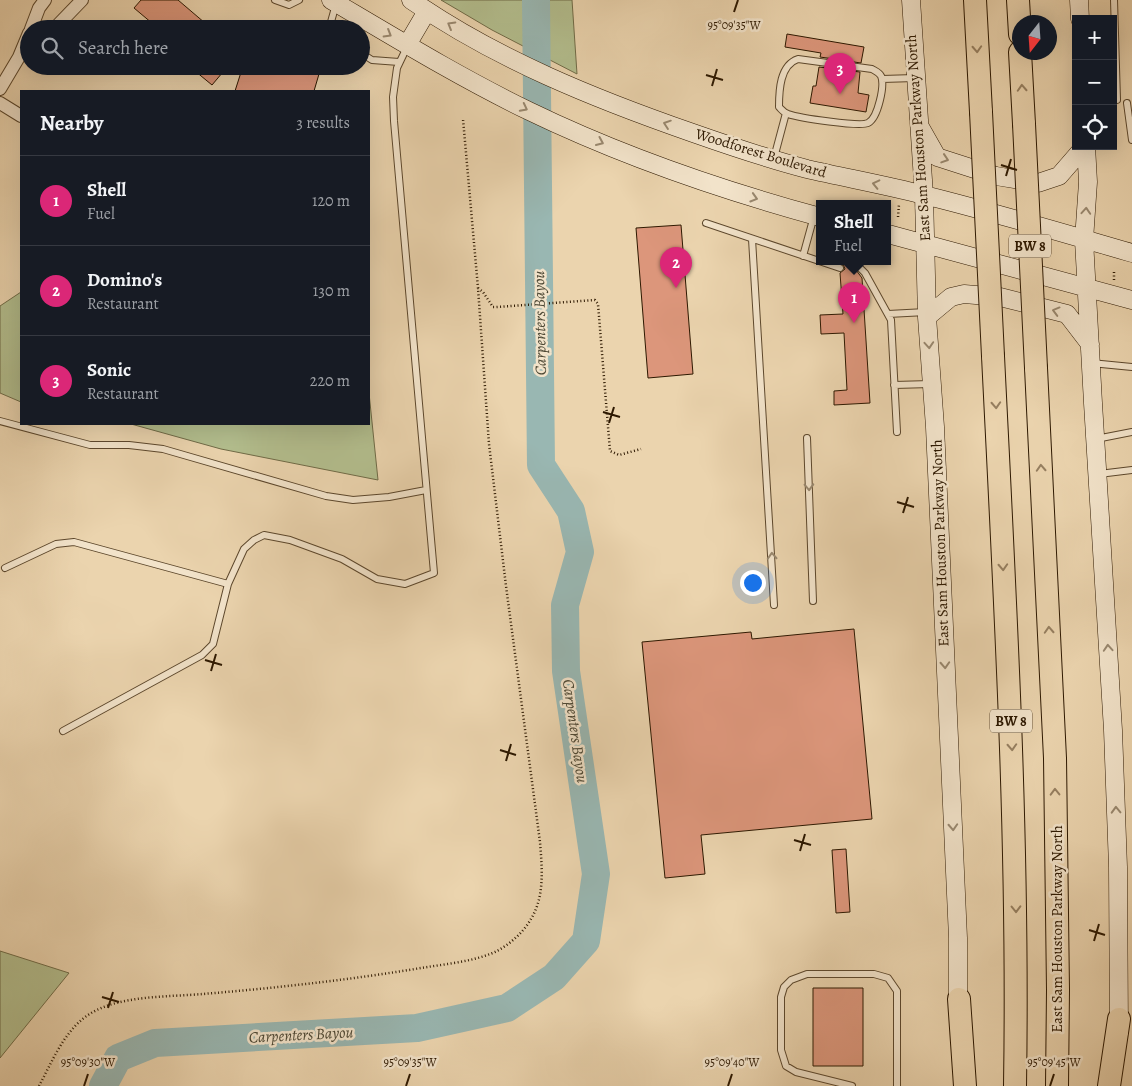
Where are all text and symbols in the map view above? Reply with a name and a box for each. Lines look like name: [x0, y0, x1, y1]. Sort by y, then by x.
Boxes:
north arrow: [1012, 15, 1057, 60]
map controls: [1072, 15, 1117, 150]
button: +: [1072, 15, 1117, 60]
text: 95°09'35"W: [707, 17, 761, 33]
search box: [20, 20, 370, 75]
one-way arrow: [447, 21, 456, 31]
one-way arrow: [383, 28, 392, 38]
icon: search: [38, 34, 66, 62]
street label: East Sam Houston Parkway North: [901, 34, 935, 242]
text: Search here: [78, 35, 168, 61]
one-way arrow: [972, 45, 983, 53]
pin: 3: [824, 53, 856, 94]
button: −: [1072, 60, 1117, 105]
one-way arrow: [1017, 84, 1028, 92]
one-way arrow: [519, 102, 528, 112]
button: locate: [1072, 105, 1117, 150]
text: Nearby: [40, 109, 103, 137]
text: 3 results: [296, 112, 350, 134]
one-way arrow: [663, 120, 672, 130]
street label: Woodforest Boulevard: [692, 123, 830, 183]
one-way arrow: [595, 135, 604, 146]
one-way arrow: [941, 154, 949, 164]
text: Shell: [87, 177, 126, 203]
one-way arrow: [871, 179, 880, 190]
text: 1: [53, 190, 59, 212]
text: 120 m: [312, 190, 350, 212]
one-way arrow: [750, 192, 758, 202]
popup: [816, 200, 891, 265]
text: Fuel: [87, 203, 115, 225]
one-way arrow: [1081, 207, 1092, 215]
text: Shell: [834, 209, 873, 235]
text: Fuel: [834, 235, 862, 257]
road number: BW 8: [1009, 235, 1051, 258]
pin: 2: [660, 247, 692, 288]
text: Domino's: [87, 267, 162, 293]
water label: Carpenters Bayou: [528, 270, 552, 375]
text: 2: [52, 280, 60, 302]
text: 130 m: [313, 280, 350, 302]
pin: 1: [838, 282, 870, 323]
text: Restaurant: [87, 293, 159, 315]
one-way arrow: [1052, 306, 1061, 317]
one-way arrow: [924, 341, 935, 349]
text: Sonic: [87, 357, 131, 383]
text: 3: [53, 370, 59, 392]
text: 220 m: [310, 370, 350, 392]
text: Restaurant: [87, 383, 159, 405]
one-way arrow: [990, 401, 1001, 409]
street label: East Sam Houston Parkway North: [926, 439, 954, 647]
one-way arrow: [1036, 463, 1046, 471]
one-way arrow: [804, 483, 814, 491]
one-way arrow: [766, 552, 777, 560]
one-way arrow: [998, 563, 1009, 571]
your location: [740, 570, 766, 596]
one-way arrow: [1043, 626, 1054, 634]
one-way arrow: [1103, 643, 1114, 651]
one-way arrow: [939, 661, 950, 669]
water label: Carpenters Bayou: [557, 678, 593, 784]
road number: BW 8: [990, 709, 1032, 732]
one-way arrow: [1007, 743, 1017, 751]
one-way arrow: [1050, 788, 1060, 796]
one-way arrow: [1111, 806, 1122, 814]
one-way arrow: [947, 823, 958, 831]
street label: East Sam Houston Parkway North: [1047, 825, 1067, 1033]
one-way arrow: [1011, 906, 1021, 913]
water label: Carpenters Bayou: [248, 1021, 354, 1049]
text: 95°09'30"W: [61, 1054, 116, 1070]
text: 95°09'35"W: [383, 1054, 437, 1070]
text: 95°09'40"W: [705, 1054, 760, 1070]
text: 95°09'45"W: [1027, 1054, 1082, 1070]

